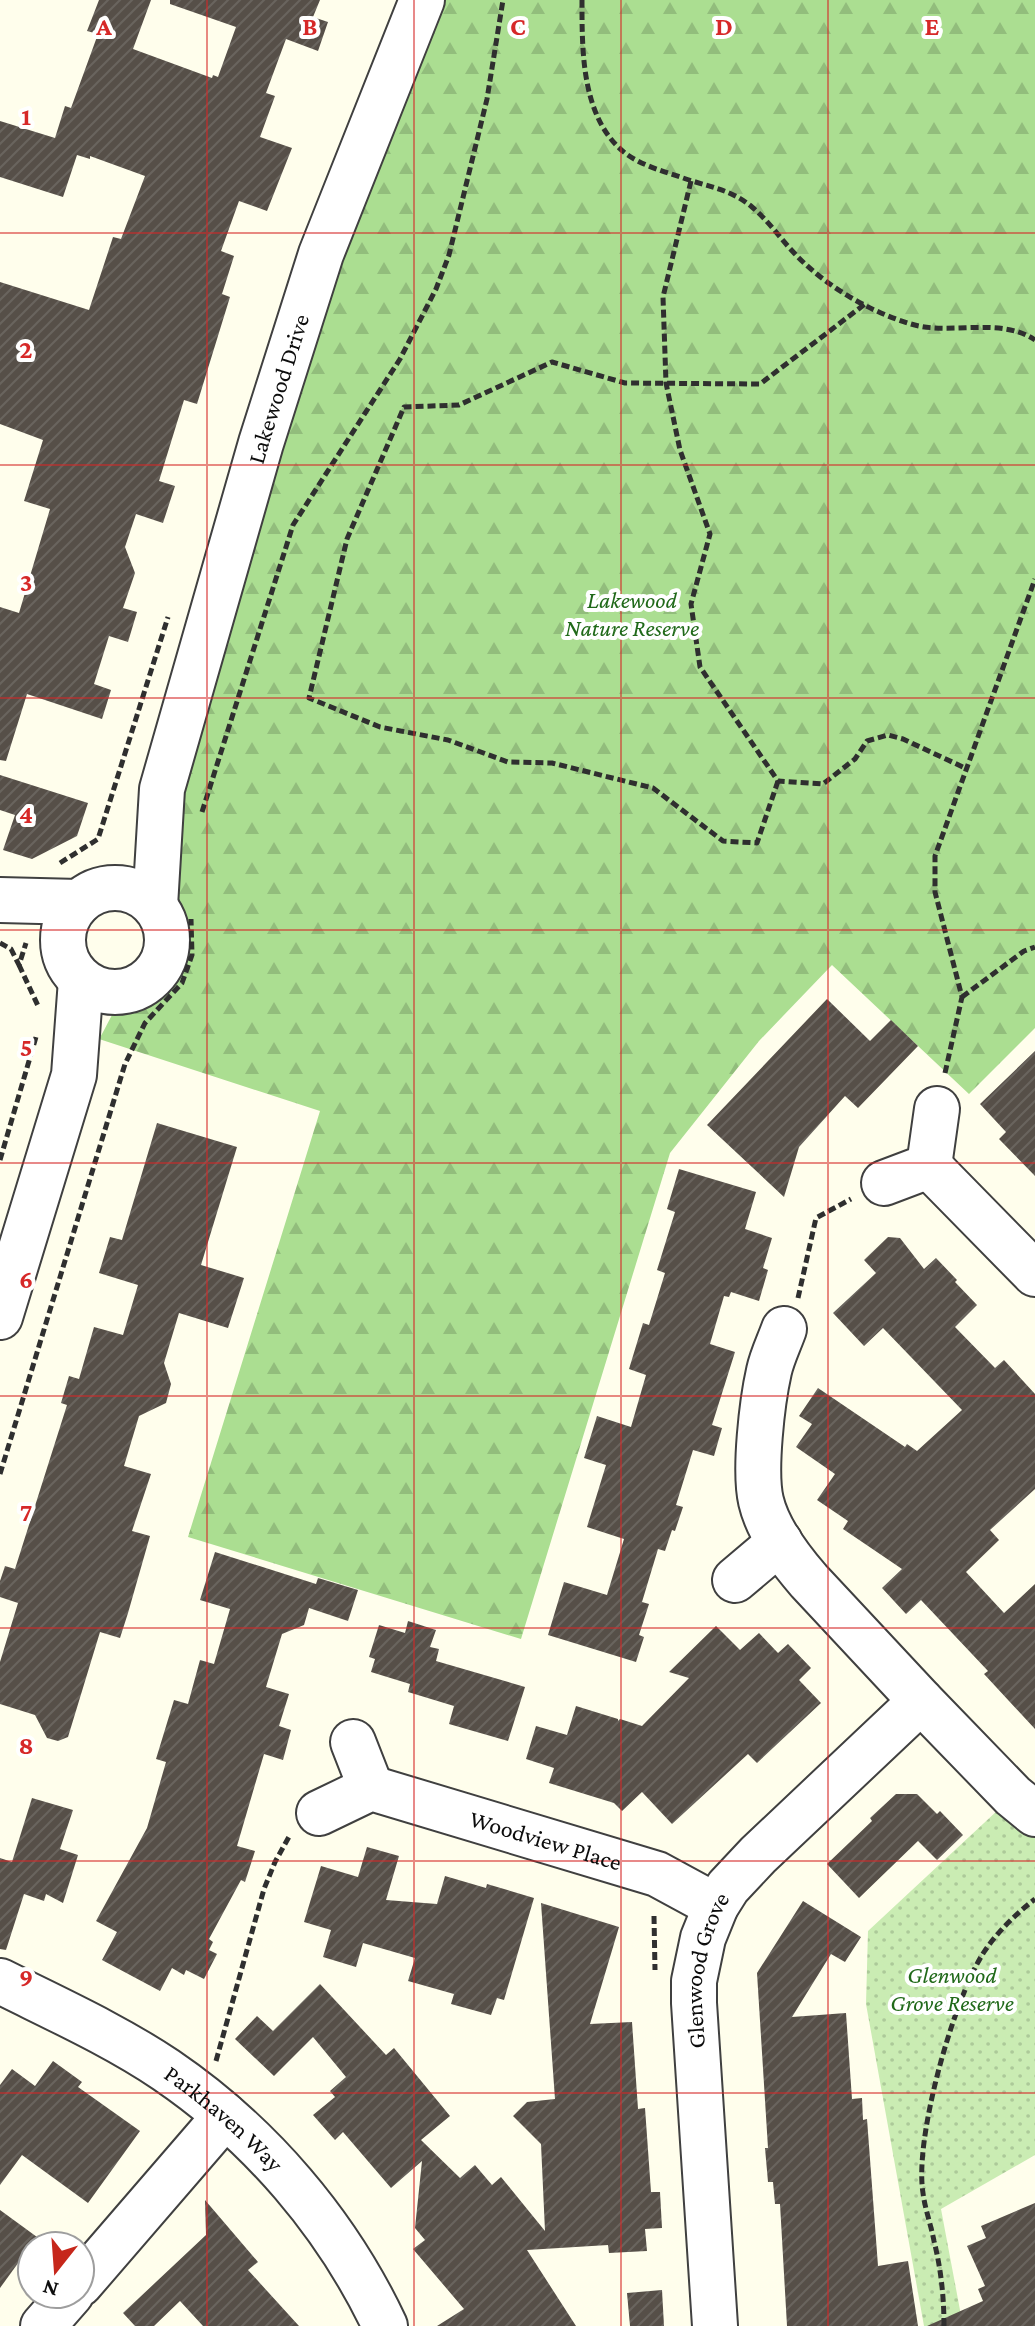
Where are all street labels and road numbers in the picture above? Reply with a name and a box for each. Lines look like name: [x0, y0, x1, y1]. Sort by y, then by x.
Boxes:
street label: Lakewood Drive: [242, 310, 314, 467]
street label: Woodview Place: [466, 1804, 625, 1876]
street label: Glenwood Grove: [679, 1887, 734, 2049]
street label: Parkhaven Way: [160, 2059, 290, 2177]

